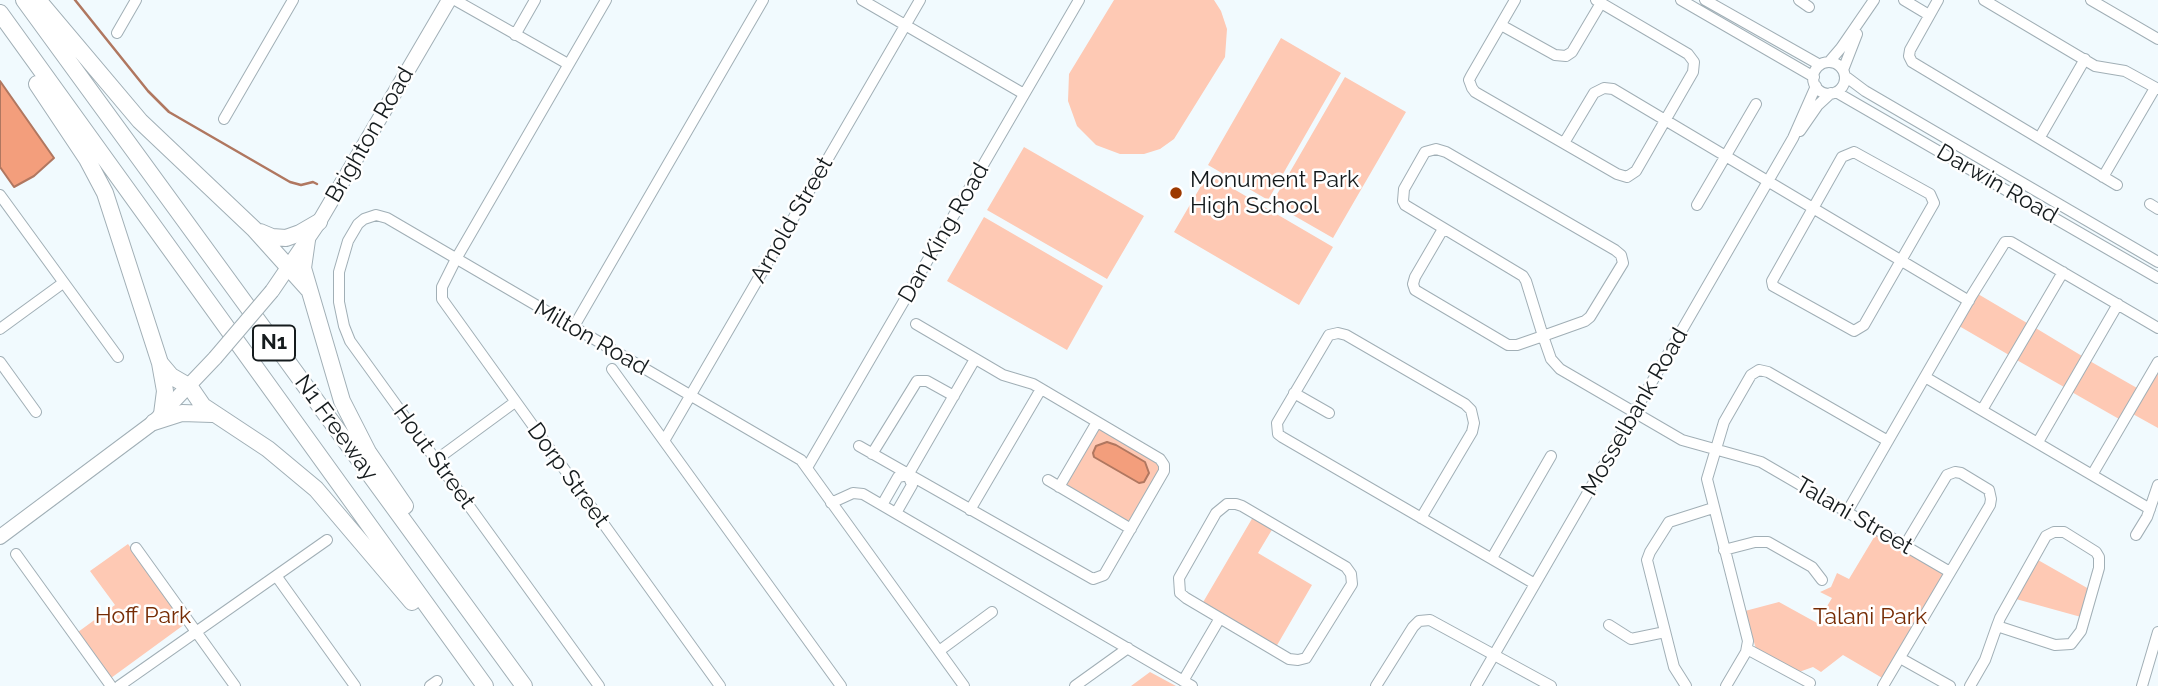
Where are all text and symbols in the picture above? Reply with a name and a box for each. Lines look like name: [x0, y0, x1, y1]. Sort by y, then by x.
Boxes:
street label: Brighton Road: [320, 62, 420, 208]
street label: Darwin Road: [1932, 138, 2062, 230]
street label: Arnold Street: [745, 152, 839, 288]
street label: Dan King Road: [893, 158, 995, 308]
place label: Monument Park High School: [1190, 166, 1359, 220]
marker: Monument Park High School: [1168, 185, 1184, 201]
street label: Milton Road: [529, 294, 653, 382]
street label: Mosselbank Road: [1576, 323, 1694, 501]
road number: N1: [253, 326, 295, 360]
street label: N1 Freeway: [289, 370, 383, 486]
street label: Hout Street: [387, 400, 481, 514]
street label: Dorp Street: [521, 418, 615, 532]
street label: Talani Street: [1790, 471, 1918, 561]
park label: Hoff Park: [95, 602, 191, 630]
park label: Talani Park: [1813, 603, 1927, 631]

